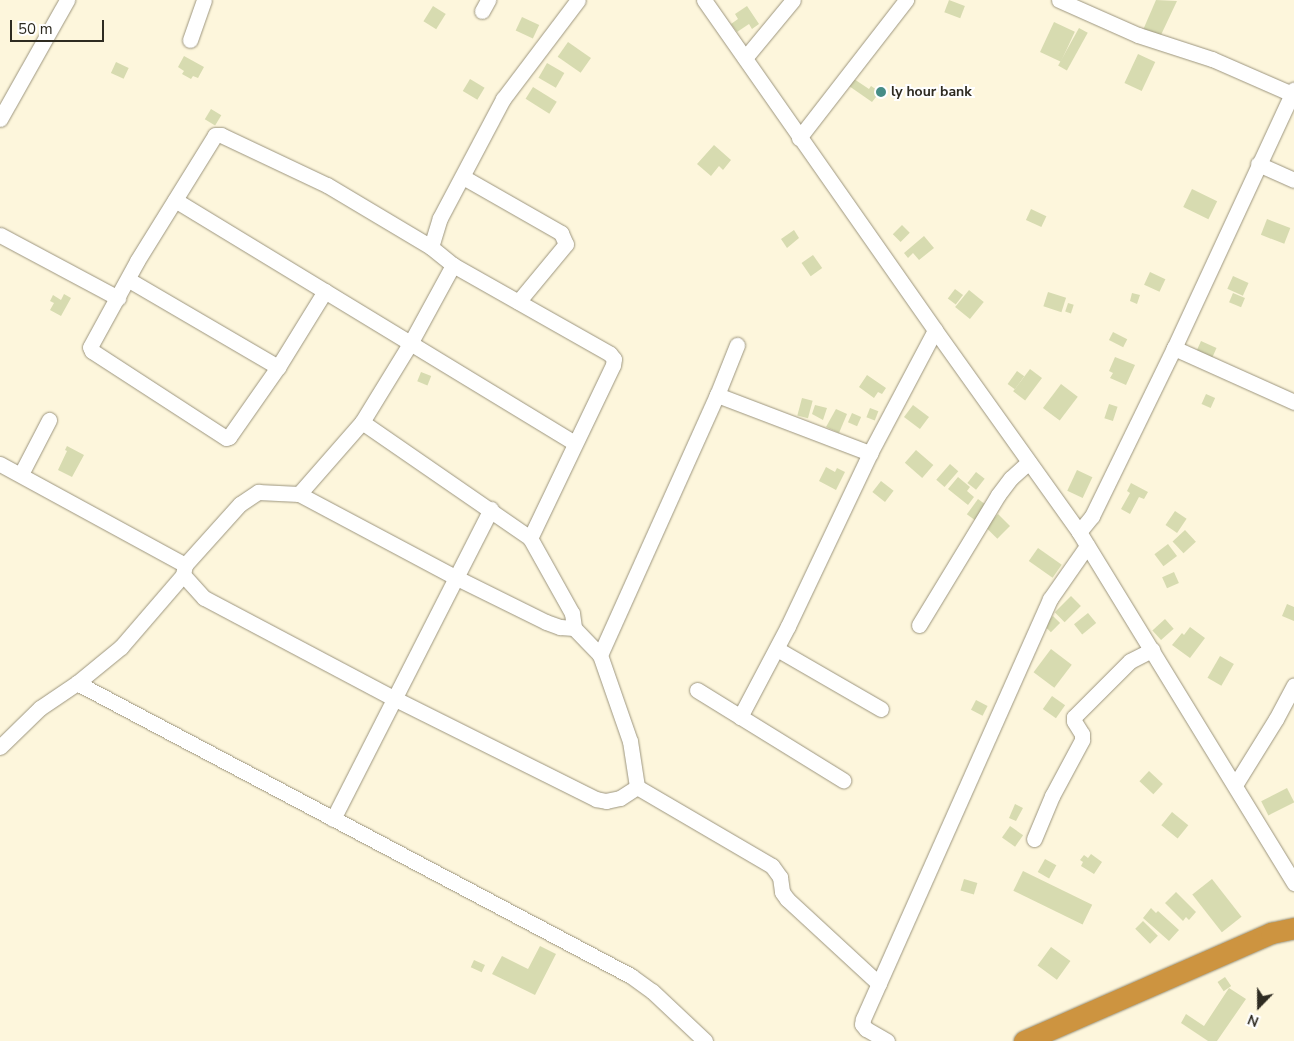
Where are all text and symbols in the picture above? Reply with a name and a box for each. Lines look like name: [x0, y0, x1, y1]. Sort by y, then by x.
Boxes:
scale bar: [12, 10, 106, 42]
text: 50 m: [18, 19, 53, 39]
place label: ly hour bank: [891, 84, 972, 100]
marker: ly hour bank: [875, 86, 887, 98]
north arrow: [1234, 981, 1284, 1031]
text: N: [1245, 1010, 1262, 1031]

